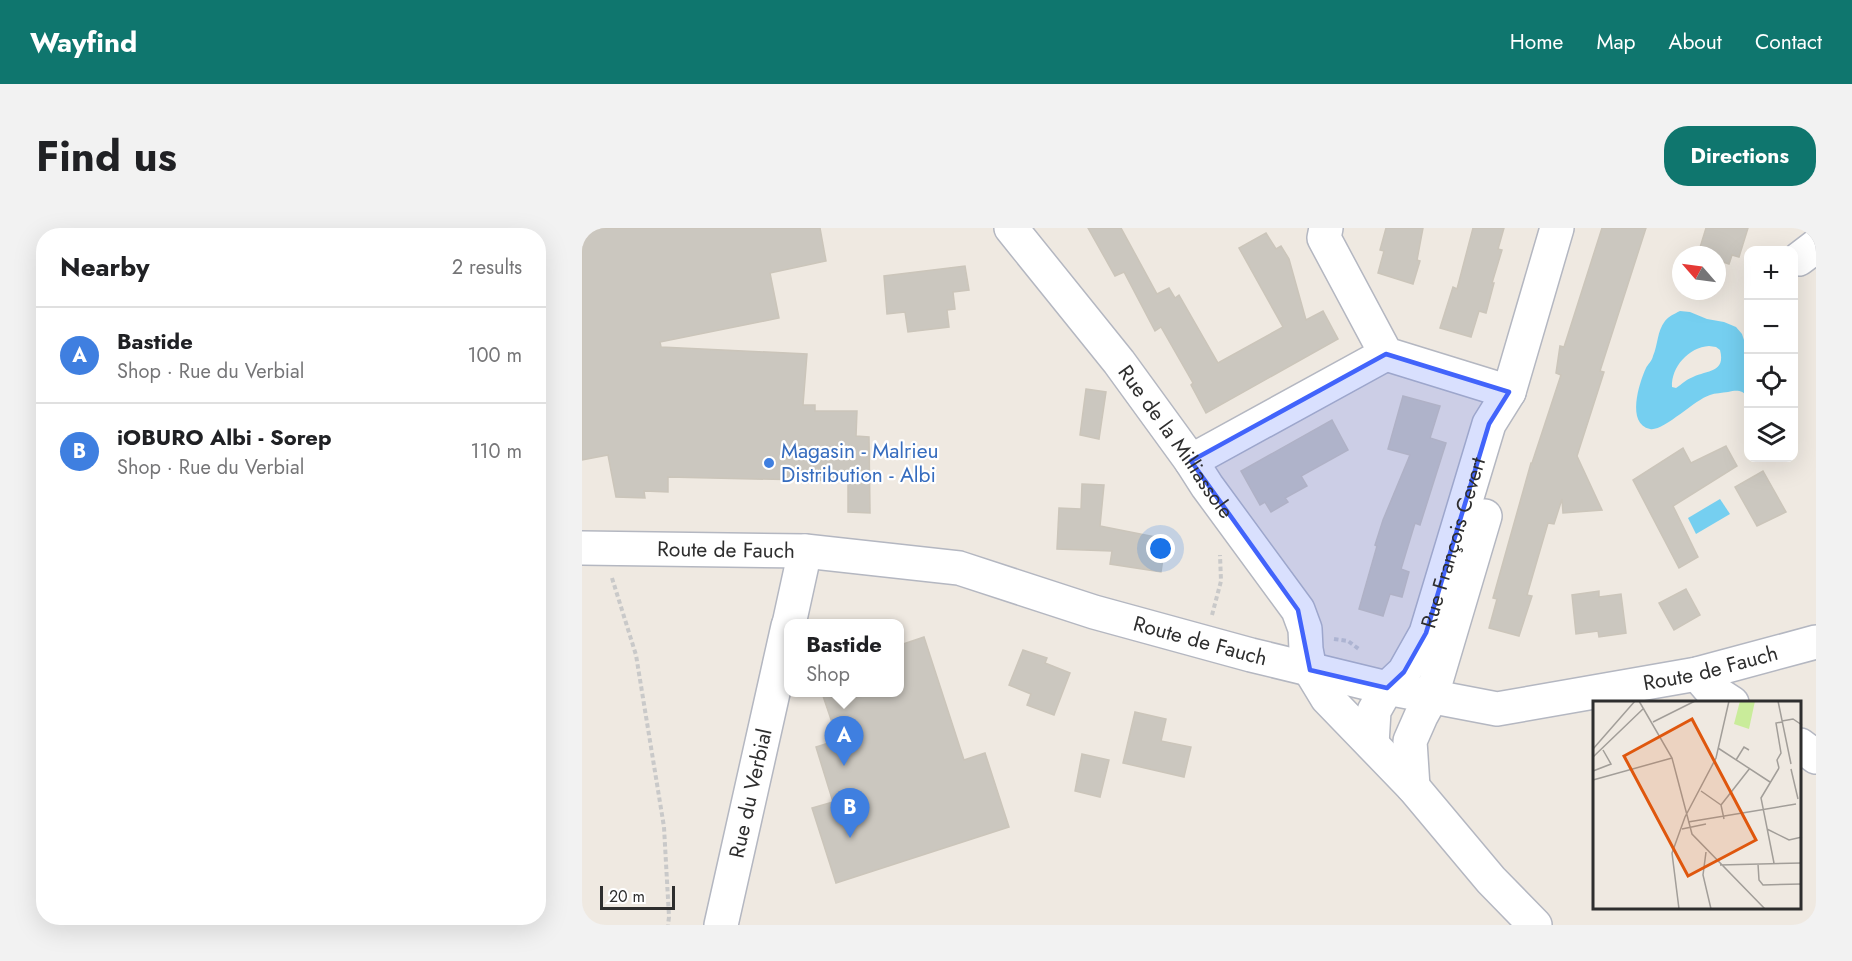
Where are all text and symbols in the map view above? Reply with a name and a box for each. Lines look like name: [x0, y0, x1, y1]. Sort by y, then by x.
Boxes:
text: Wayfind: [30, 22, 137, 63]
text: Home: [1510, 27, 1563, 57]
text: Map: [1596, 27, 1636, 57]
text: About: [1669, 27, 1722, 57]
text: Contact: [1755, 27, 1822, 57]
text: Find us: [36, 126, 177, 187]
button: Directions: [1664, 126, 1816, 186]
north arrow: [1672, 246, 1726, 300]
map controls: [1744, 246, 1798, 462]
button: +: [1744, 246, 1798, 300]
text: Nearby: [60, 248, 149, 286]
text: 2 results: [452, 253, 522, 282]
button: −: [1744, 300, 1798, 354]
text: Bastide: [117, 325, 193, 357]
text: A: [72, 341, 87, 370]
text: 100 m: [467, 341, 522, 370]
button: locate: [1744, 354, 1798, 408]
text: Shop · Rue du Verbial: [117, 357, 304, 386]
street label: Rue de la Milliassole: [1111, 359, 1241, 525]
button: layers: [1744, 408, 1798, 462]
text: iOBURO Albi - Sorep: [117, 421, 332, 453]
place label: Magasin - Malrieu Distribution - Albi: [781, 436, 939, 490]
text: B: [73, 437, 86, 466]
text: 110 m: [470, 437, 522, 466]
text: Shop · Rue du Verbial: [117, 453, 304, 482]
street label: Rue François Cevert: [1413, 454, 1493, 632]
marker: Magasin - Malrieu Distribution - Albi: [762, 456, 776, 470]
street label: Route de Fauch: [657, 534, 795, 566]
your location: [1146, 534, 1175, 563]
street label: Route de Fauch: [1130, 608, 1270, 673]
popup: [784, 619, 904, 697]
text: Bastide: [806, 628, 882, 660]
street label: Route de Fauch: [1641, 638, 1781, 698]
text: Shop: [806, 660, 850, 689]
inset map: [1593, 701, 1801, 910]
pin: A: [824, 716, 864, 766]
street label: Rue du Verbial: [721, 726, 780, 861]
pin: B: [830, 788, 870, 838]
scale bar: [600, 883, 675, 910]
text: 20 m: [609, 885, 645, 908]

